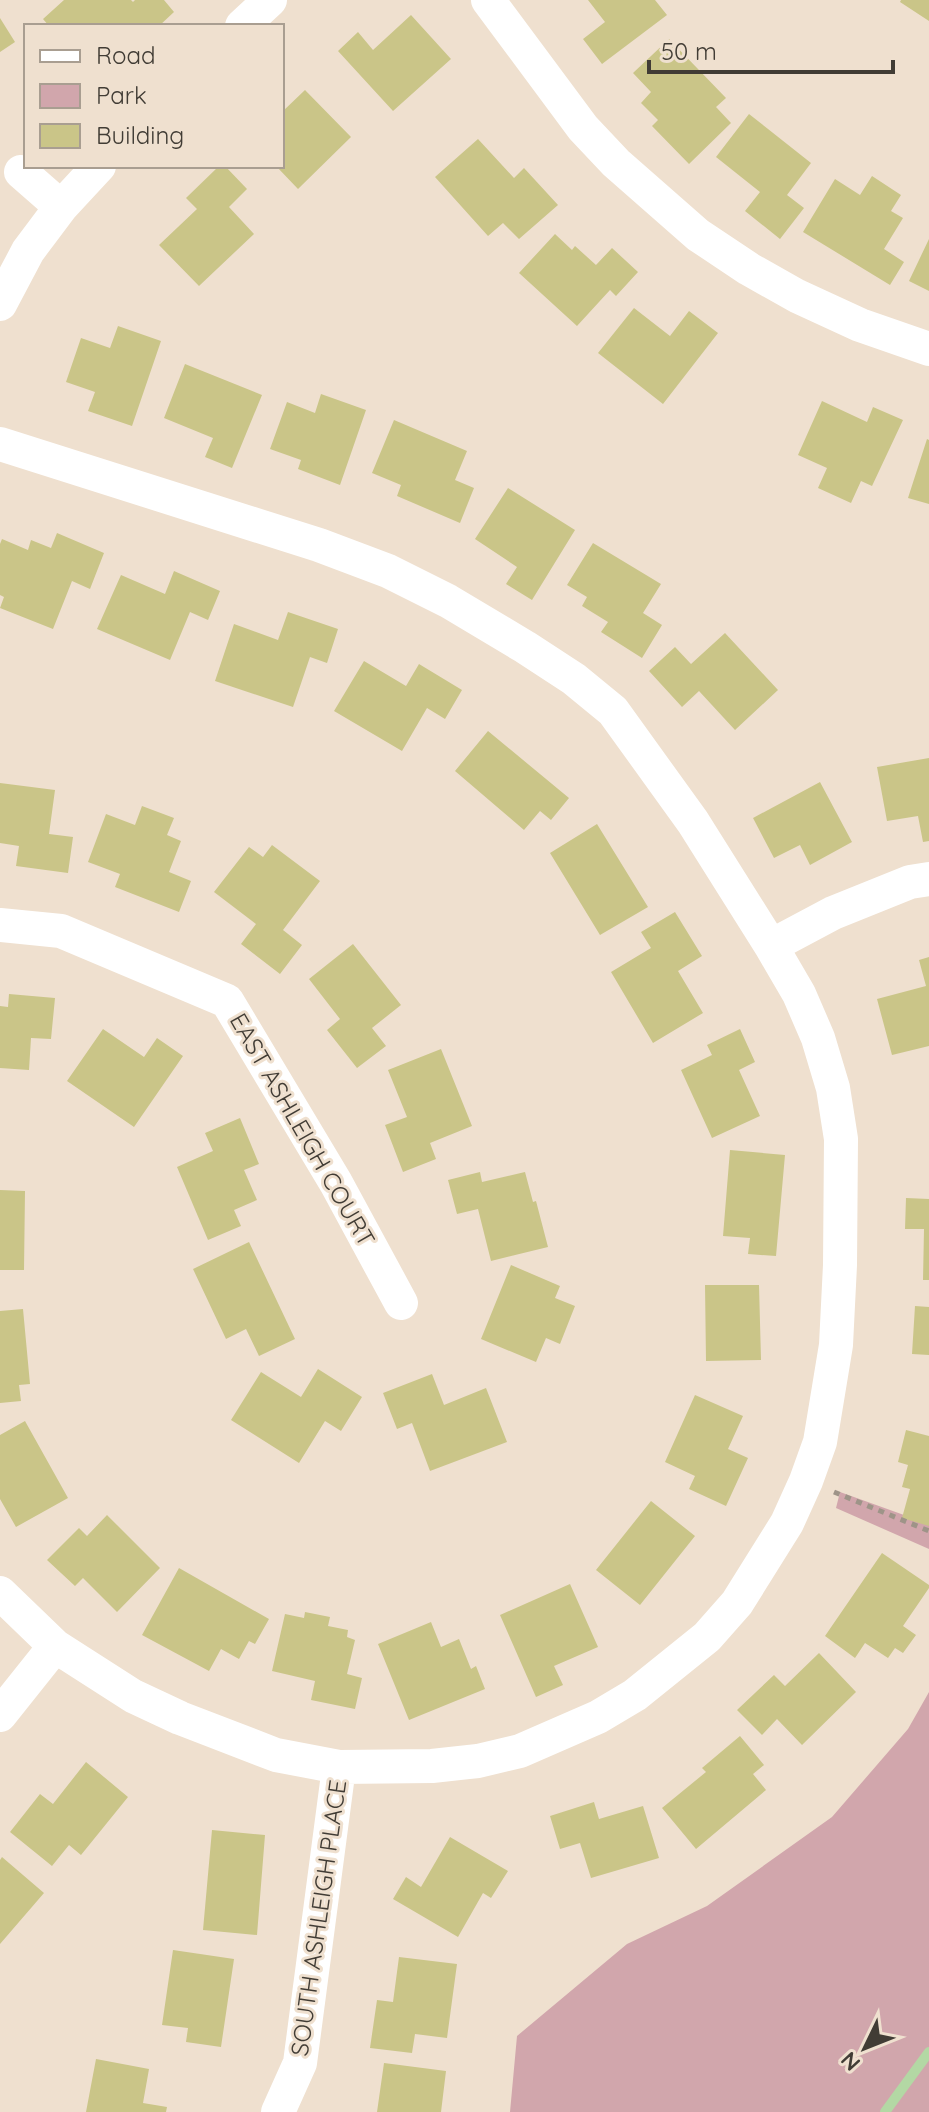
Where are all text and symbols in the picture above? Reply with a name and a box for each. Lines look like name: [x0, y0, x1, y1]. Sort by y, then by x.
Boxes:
legend: [24, 24, 284, 168]
scale bar: [649, 24, 893, 74]
text: 50 m: [661, 36, 717, 66]
text: Road: [96, 40, 156, 70]
text: Park: [96, 80, 147, 110]
text: Building: [96, 120, 184, 150]
street label: EAST ASHLEIGH COURT: [224, 1008, 382, 1251]
street label: SOUTH ASHLEIGH PLACE: [284, 1778, 352, 2058]
north arrow: [825, 2008, 905, 2088]
text: N: [835, 2046, 866, 2077]

